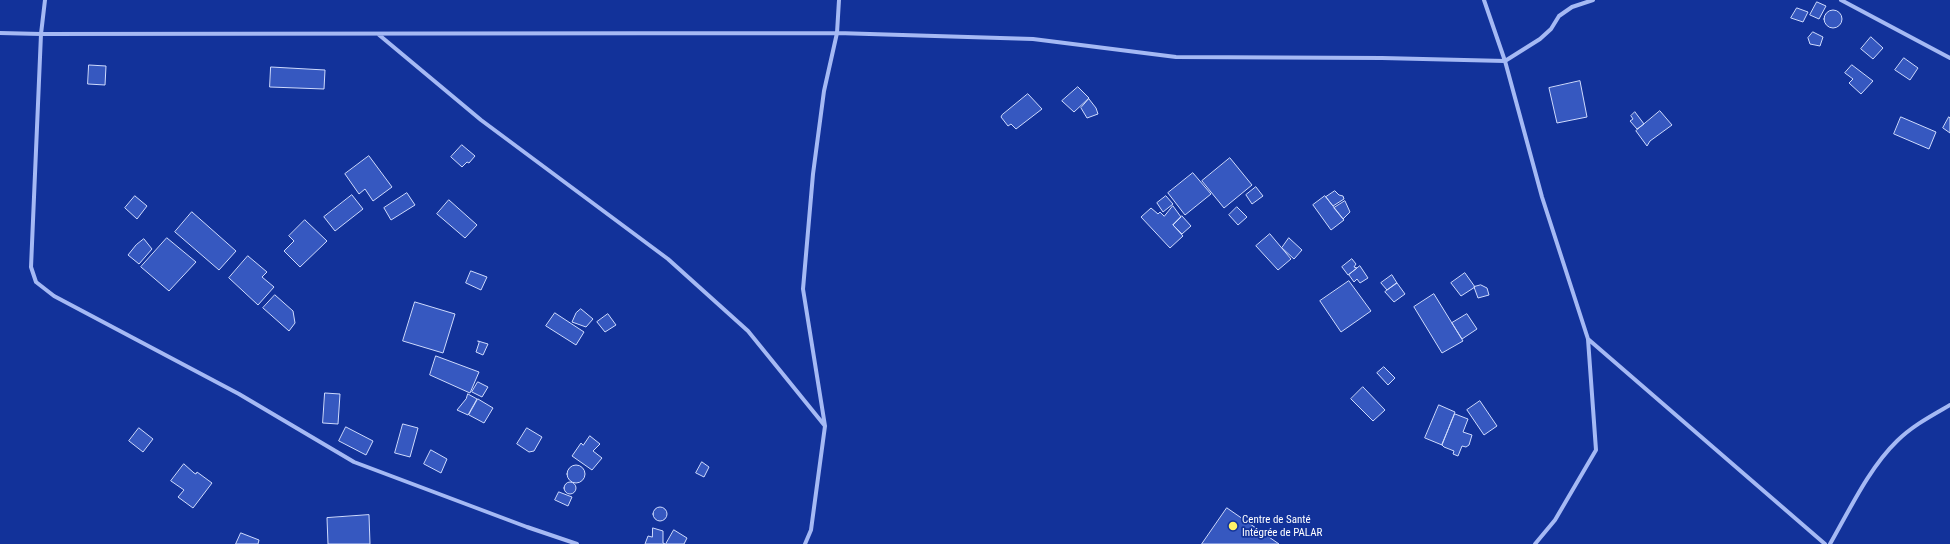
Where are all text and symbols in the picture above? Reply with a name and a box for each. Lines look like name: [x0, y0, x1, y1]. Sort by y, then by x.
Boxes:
place label: Centre de Santé Intégrée de PALAR: [1242, 513, 1322, 539]
marker: Centre de Santé Intégrée de PALAR: [1227, 520, 1239, 532]

